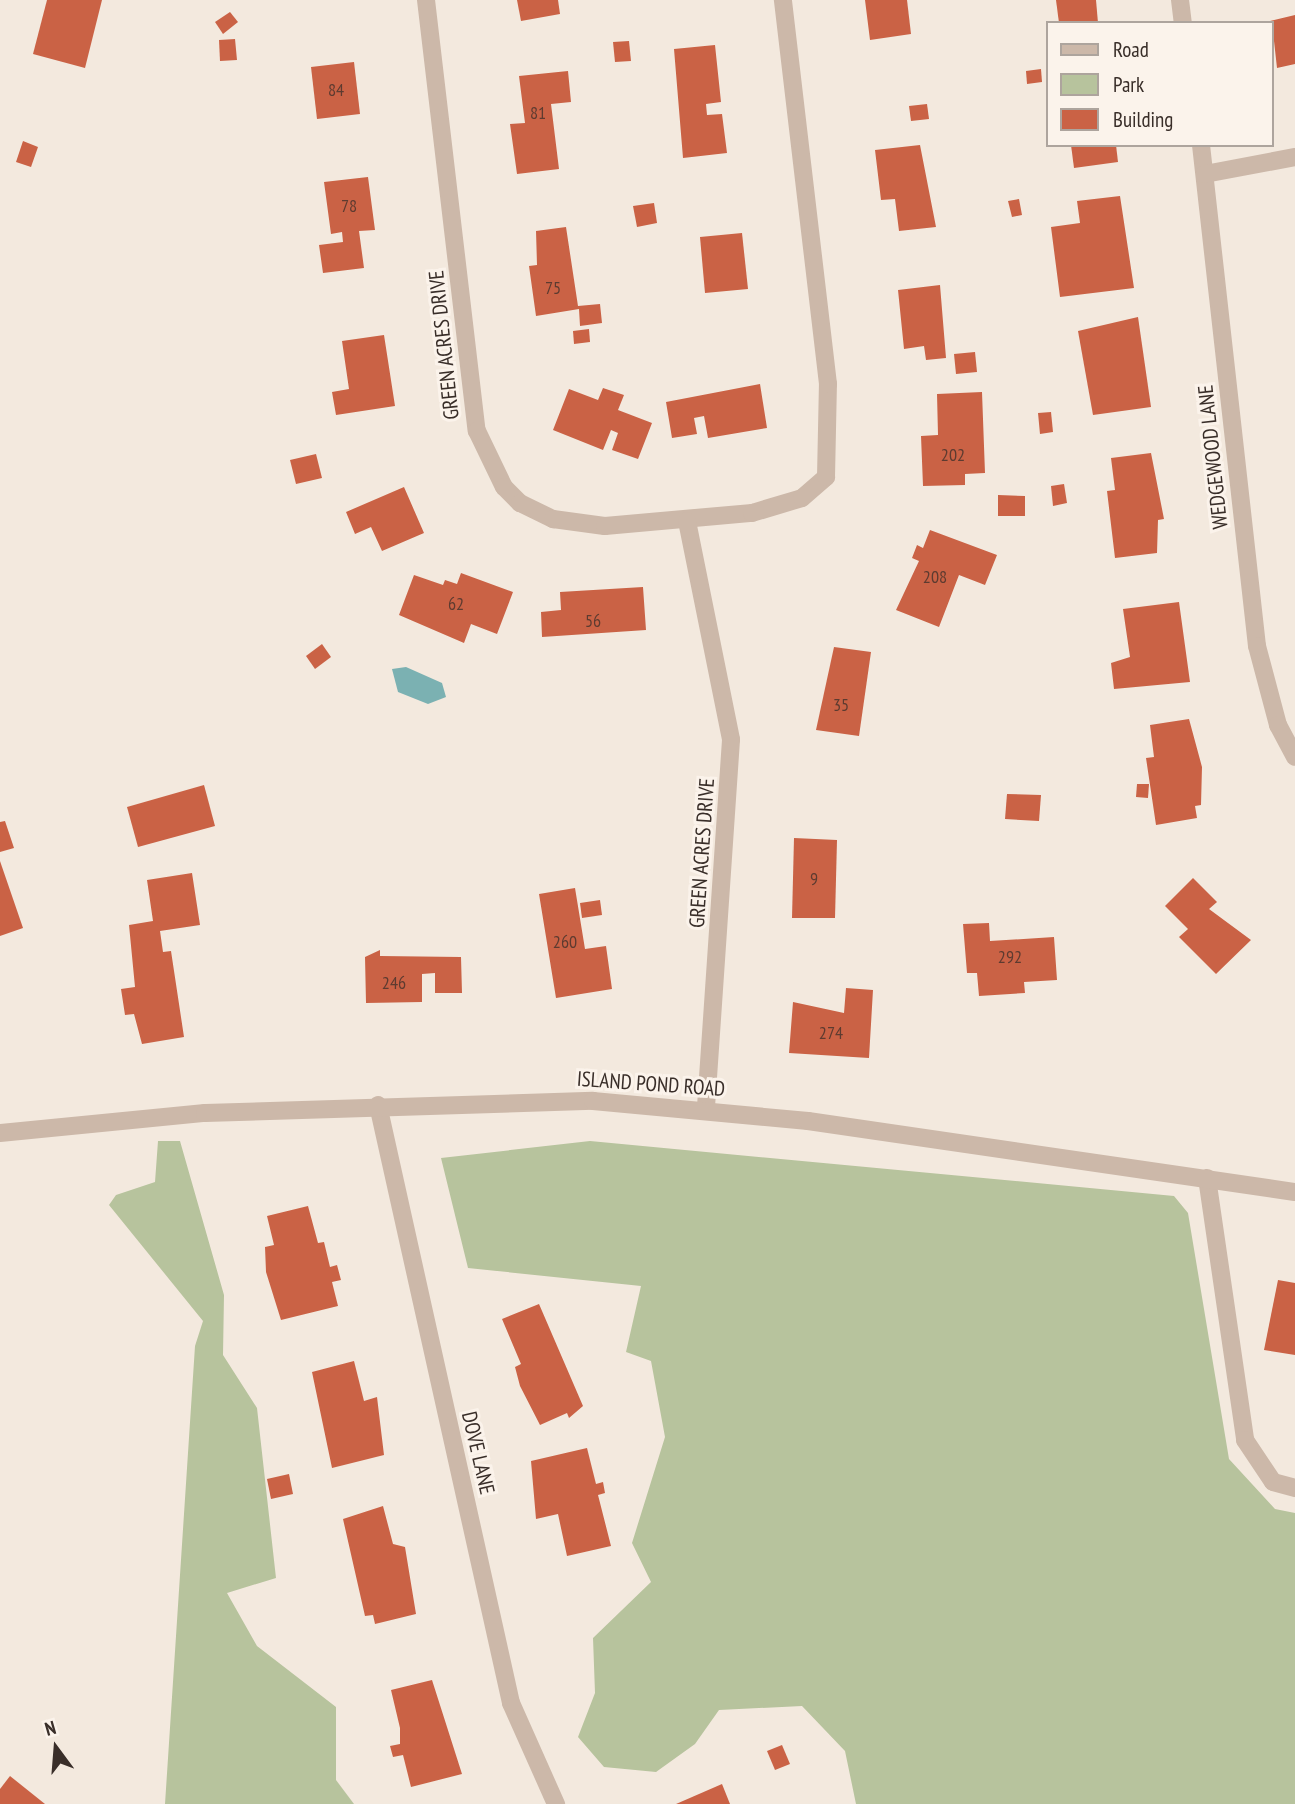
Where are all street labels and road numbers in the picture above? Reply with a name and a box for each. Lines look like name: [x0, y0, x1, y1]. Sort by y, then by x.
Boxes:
street label: GREEN ACRES DRIVE: [424, 269, 464, 421]
street label: WEDGEWOOD LANE: [1193, 384, 1233, 530]
street label: GREEN ACRES DRIVE: [684, 777, 720, 929]
street label: ISLAND POND ROAD: [576, 1066, 726, 1102]
street label: DOVE LANE: [456, 1409, 500, 1497]

